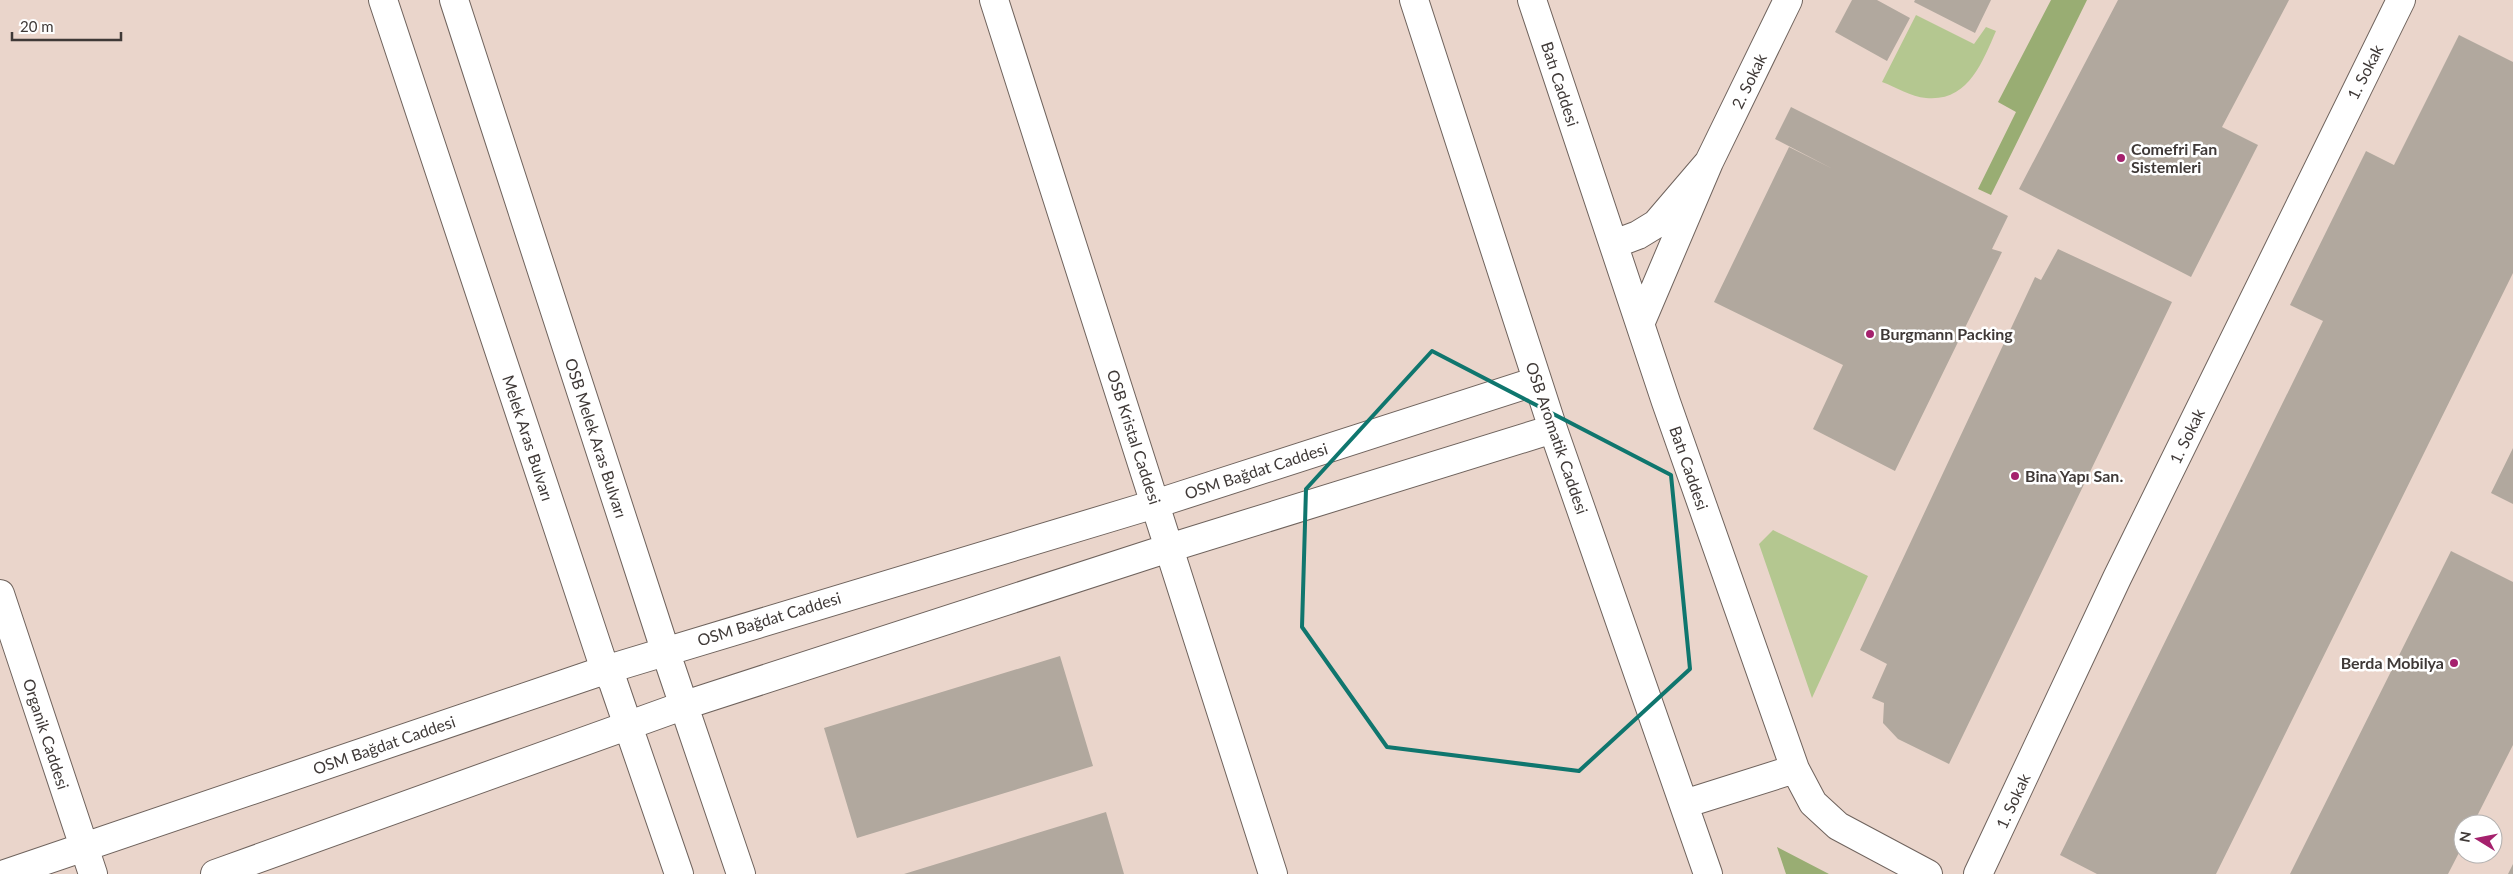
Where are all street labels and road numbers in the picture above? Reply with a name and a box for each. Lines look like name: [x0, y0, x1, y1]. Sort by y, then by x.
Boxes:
street label: Batı Caddesi: [1538, 39, 1583, 129]
street label: 1. Sokak: [2343, 40, 2387, 102]
street label: 2. Sokak: [1727, 49, 1770, 111]
street label: OSB Melek Aras Bulvarı: [562, 356, 631, 520]
street label: OSB Aromatik Caddesi: [1523, 359, 1592, 516]
street label: OSB Kristal Caddesi: [1104, 367, 1165, 507]
street label: Melek Aras Bulvarı: [499, 373, 558, 503]
street label: 1. Sokak: [2165, 404, 2208, 466]
street label: Batı Caddesi: [1666, 423, 1713, 512]
street label: OSM Bağdat Caddesi: [1182, 438, 1330, 503]
street label: OSM Bağdat Caddesi: [695, 588, 843, 649]
street label: Organik Caddesi: [20, 676, 73, 792]
street label: OSM Bağdat Caddesi: [310, 711, 457, 778]
street label: 1. Sokak: [1991, 769, 2034, 832]

